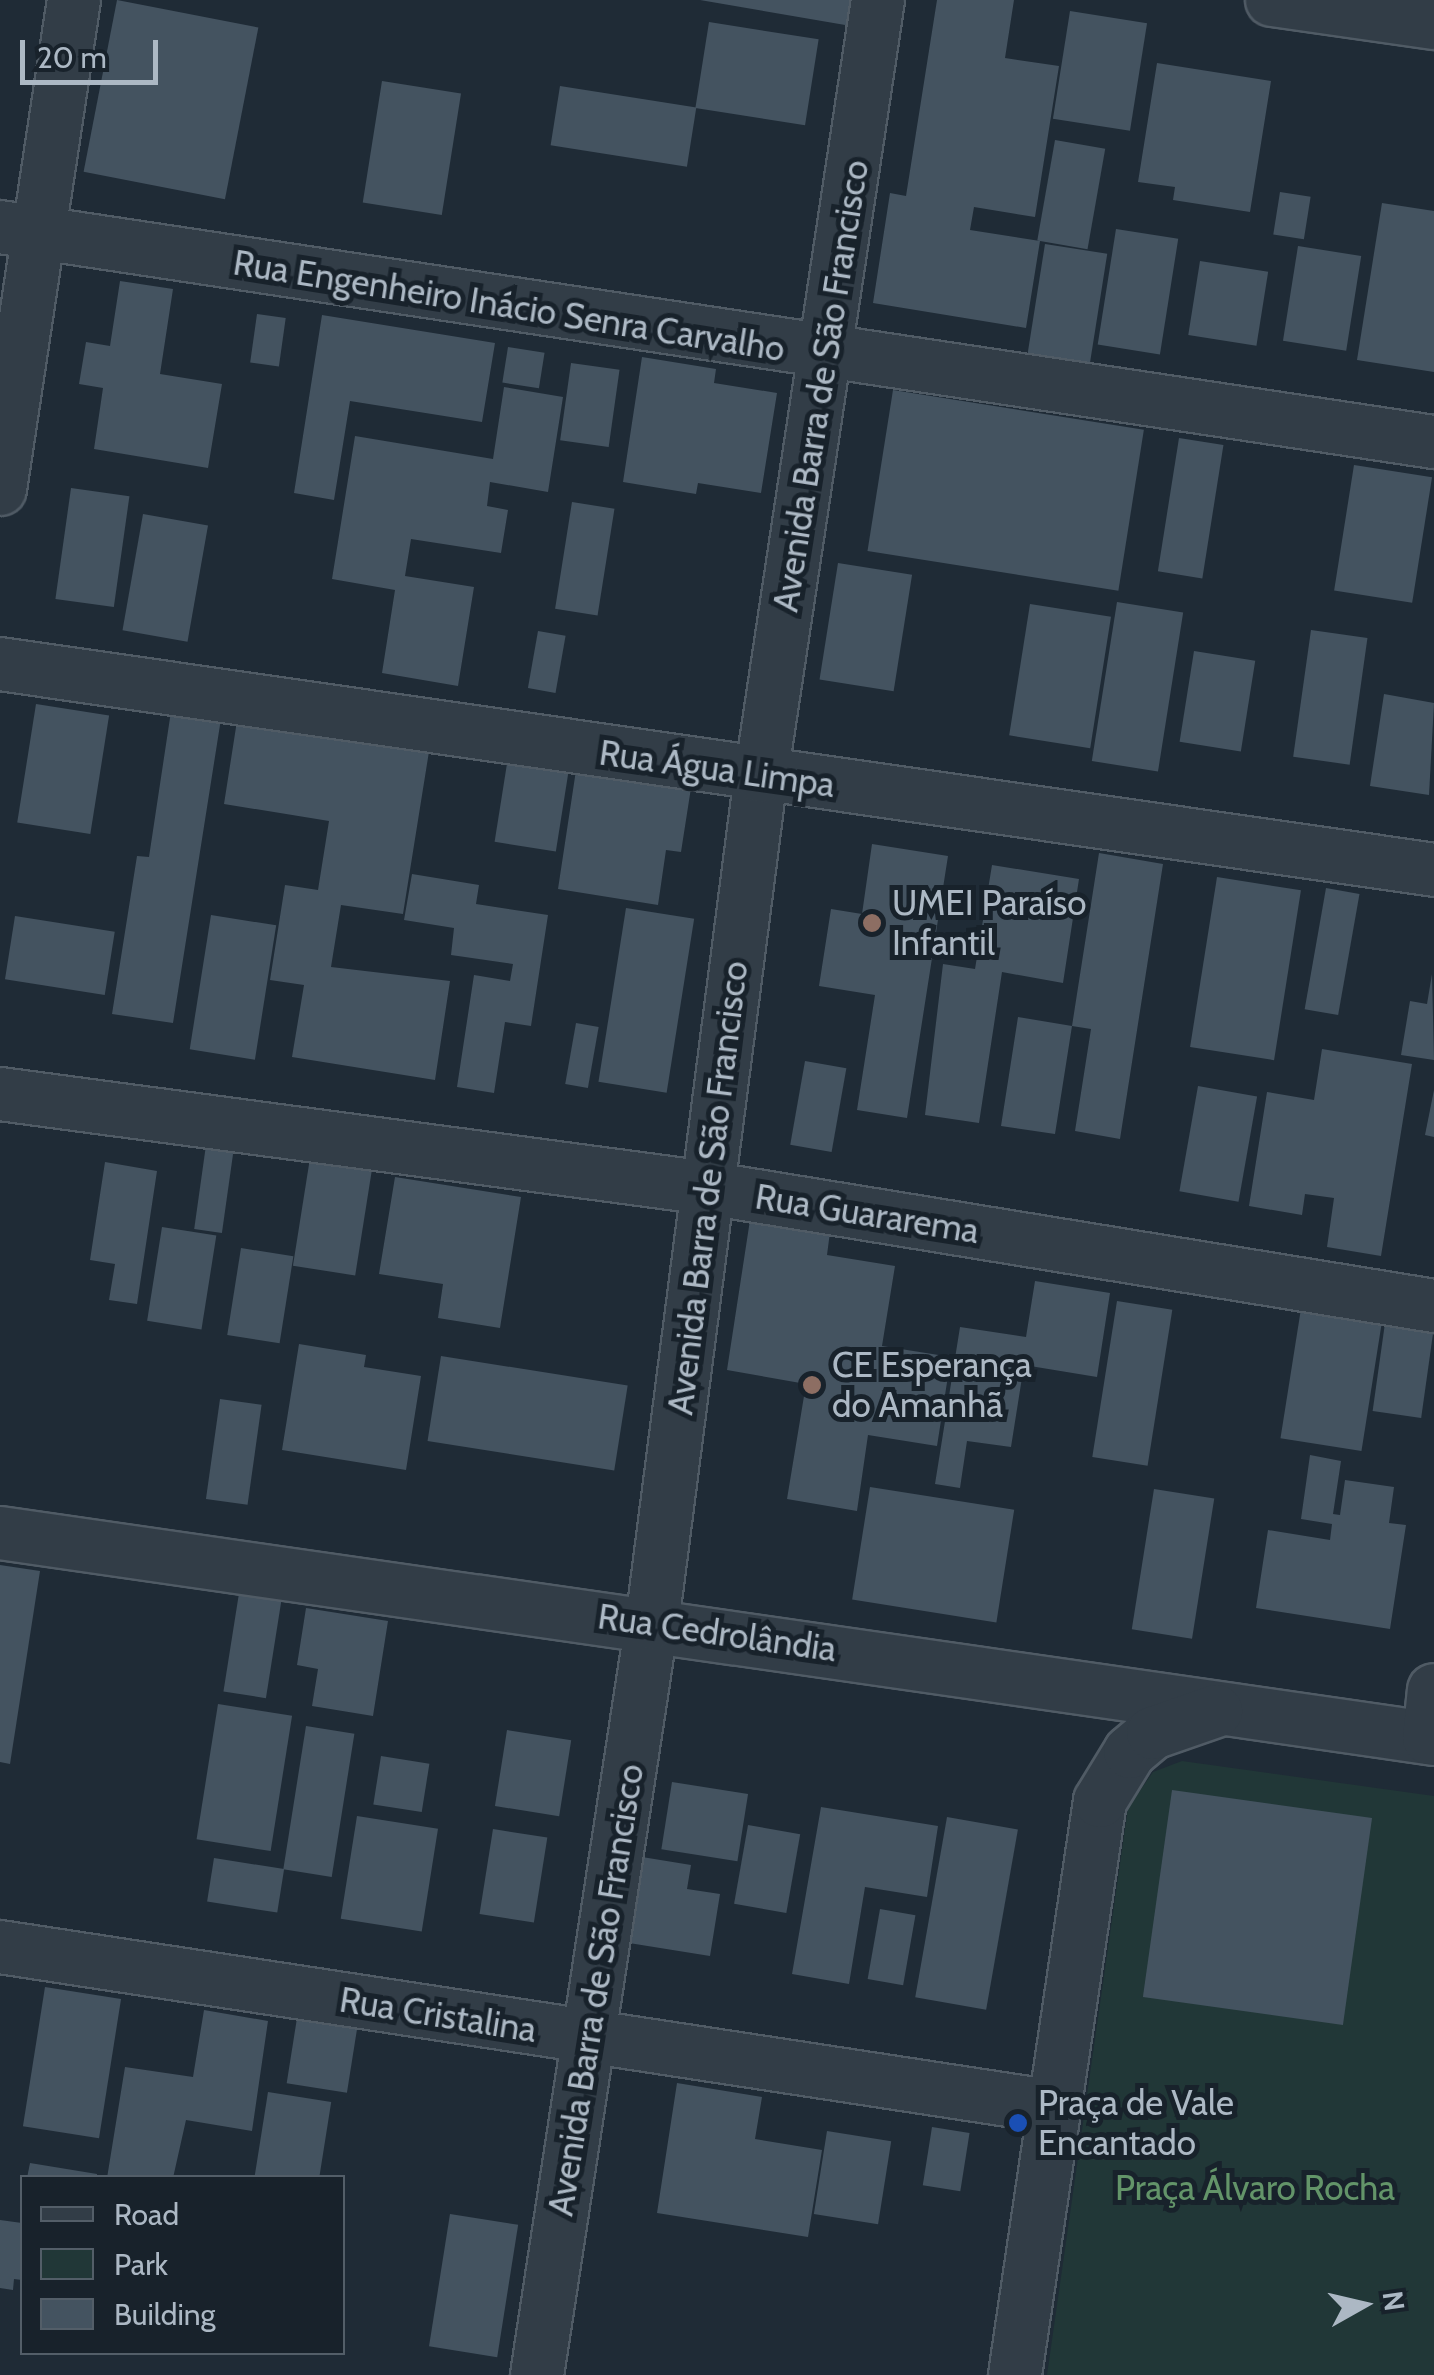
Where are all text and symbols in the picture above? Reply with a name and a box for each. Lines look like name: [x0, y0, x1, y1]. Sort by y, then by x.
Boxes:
scale bar: [25, 20, 162, 82]
text: 20 m: [37, 39, 107, 76]
street label: Avenida Barra de São Francisco: [765, 157, 877, 615]
street label: Rua Engenheiro Inácio Senra Carvalho: [230, 242, 788, 370]
street label: Rua Água Limpa: [597, 732, 837, 806]
place label: UMEI Paraíso Infantil: [892, 882, 1087, 964]
marker: UMEI Paraíso Infantil: [861, 912, 883, 934]
street label: Avenida Barra de São Francisco: [659, 959, 757, 1417]
street label: Rua Guararema: [752, 1176, 982, 1252]
place label: CE Esperança do Amanhã: [832, 1344, 1032, 1426]
marker: CE Esperança do Amanhã: [801, 1374, 823, 1396]
street label: Rua Cedrolândia: [595, 1595, 839, 1671]
street label: Avenida Barra de São Francisco: [540, 1761, 652, 2219]
street label: Rua Cristalina: [337, 1979, 539, 2051]
place label: Praça de Vale Encantado: [1038, 2082, 1234, 2164]
marker: Praça de Vale Encantado: [1007, 2112, 1029, 2134]
park label: Praça Álvaro Rocha: [1115, 2167, 1395, 2209]
legend: [20, 2175, 345, 2355]
text: Road: [114, 2196, 179, 2233]
text: Park: [114, 2246, 168, 2283]
north arrow: [1314, 2255, 1414, 2355]
text: N: [1375, 2289, 1412, 2313]
text: Building: [114, 2296, 216, 2333]

